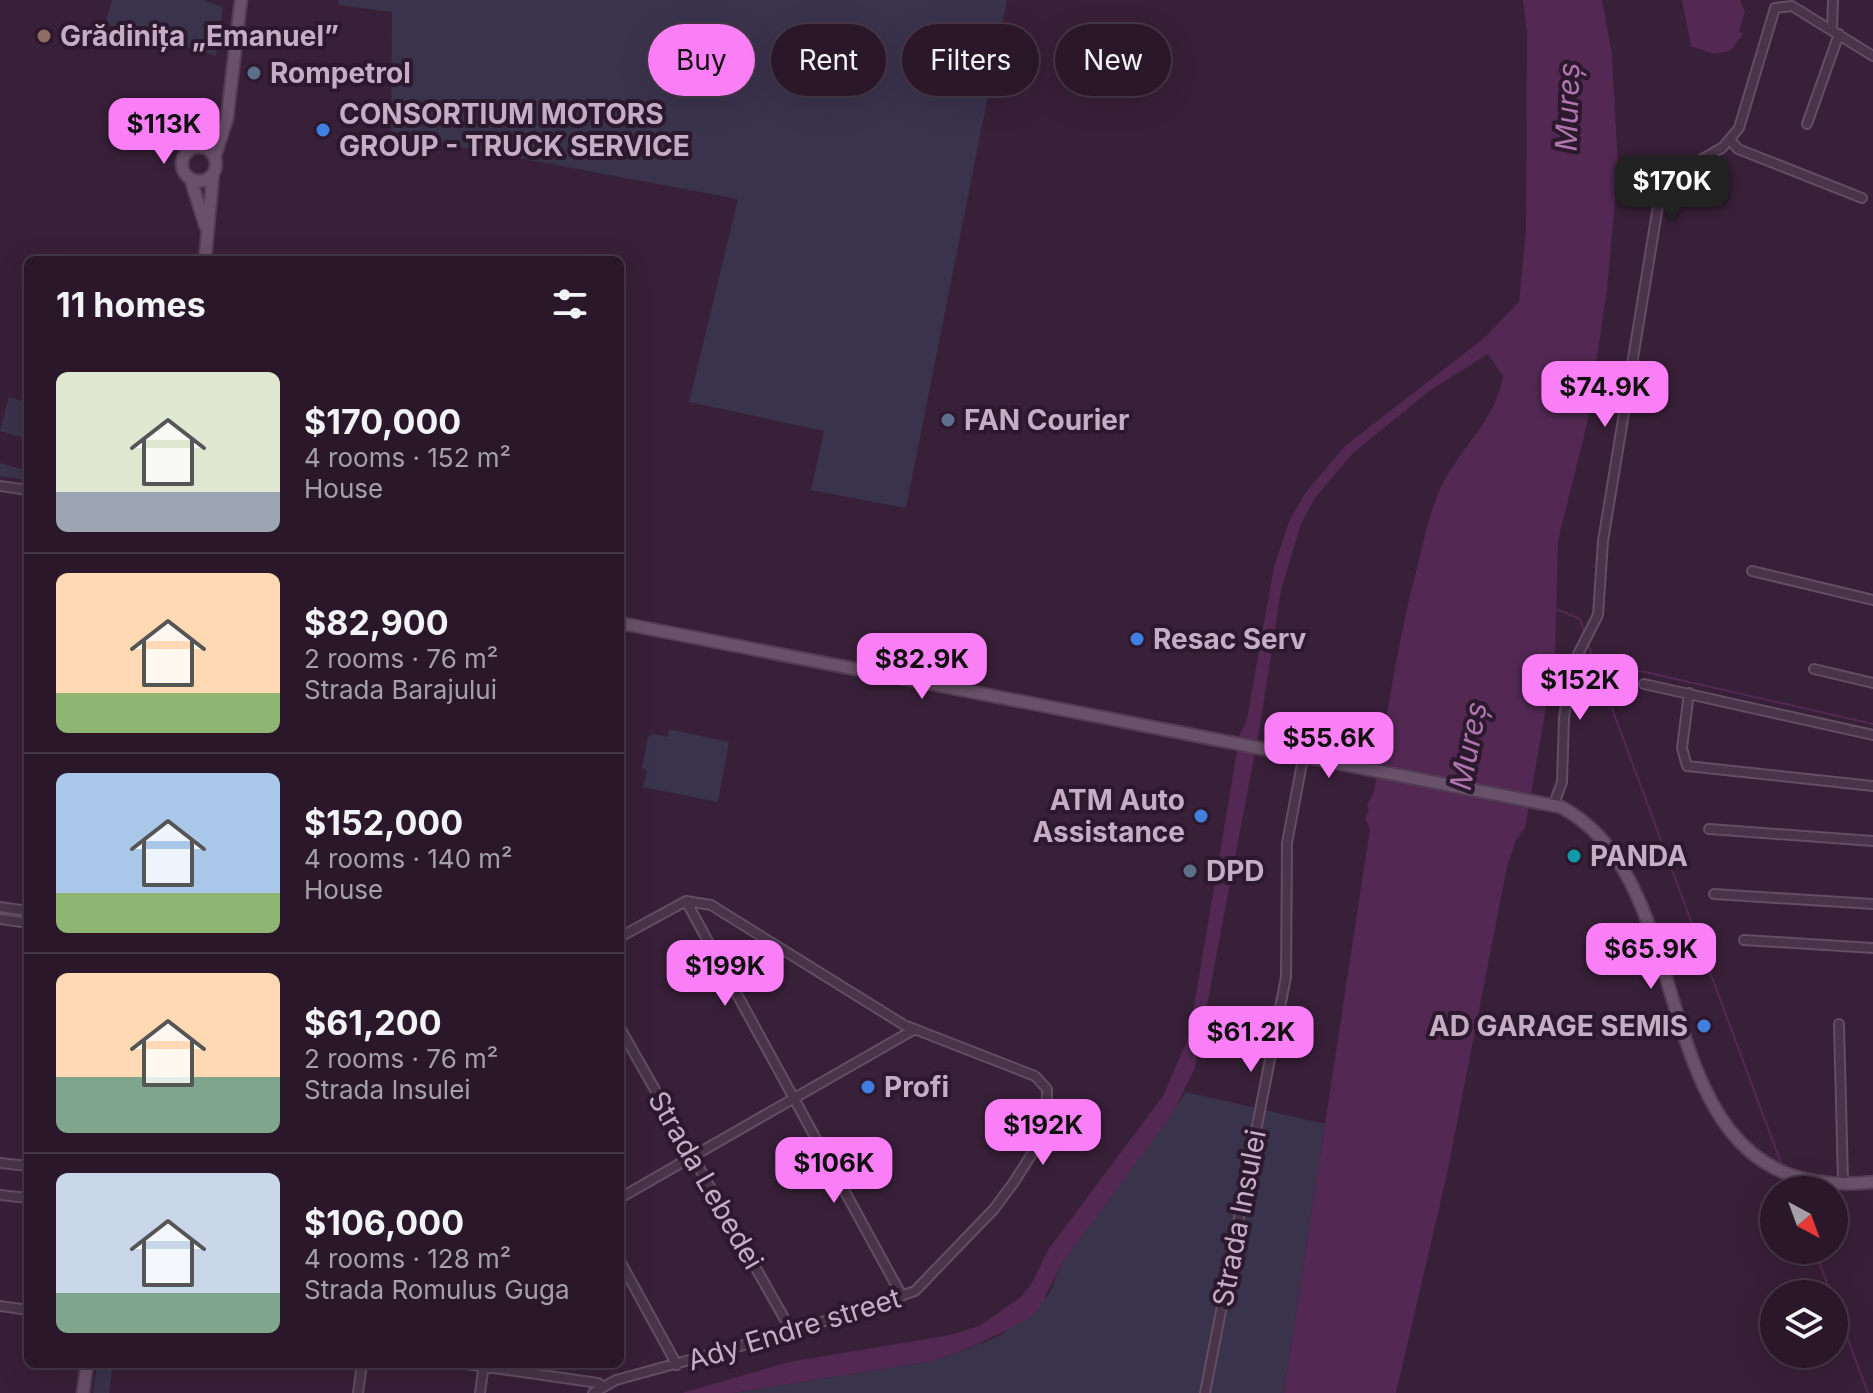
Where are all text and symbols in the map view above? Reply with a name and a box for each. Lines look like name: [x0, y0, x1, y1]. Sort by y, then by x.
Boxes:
place label: Grădinița „Emanuel”: [60, 19, 339, 53]
chip: Buy: [648, 24, 755, 96]
chip: Rent: [771, 24, 886, 96]
chip: Filters: [902, 24, 1039, 96]
chip: New: [1055, 24, 1171, 96]
marker: Grădinița „Emanuel”: [35, 27, 53, 45]
place label: Rompetrol: [270, 56, 411, 90]
water label: Mureș: [1547, 62, 1587, 152]
marker: Rompetrol: [245, 64, 263, 82]
place label: CONSORTIUM MOTORS GROUP - TRUCK SERVICE: [339, 97, 690, 163]
pin: $113K: [108, 98, 220, 166]
text: $113K: [127, 108, 201, 139]
marker: CONSORTIUM MOTORS GROUP - TRUCK SERVICE: [314, 121, 332, 139]
pin: $170K: [1616, 155, 1728, 223]
text: $170K: [1632, 165, 1712, 196]
icon: filters: [548, 282, 592, 326]
text: 11 homes: [56, 284, 206, 325]
pin: $74.9K: [1540, 361, 1670, 429]
text: $74.9K: [1559, 371, 1651, 402]
text: $170,000: [304, 401, 461, 442]
place label: FAN Courier: [964, 403, 1129, 437]
icon: home: [120, 404, 216, 500]
marker: FAN Courier: [939, 411, 957, 429]
text: 4 rooms · 152 m²: [304, 442, 511, 473]
text: House: [304, 473, 383, 504]
text: $82,900: [304, 602, 449, 643]
icon: home: [120, 605, 216, 701]
place label: Resac Serv: [1153, 622, 1307, 656]
marker: Resac Serv: [1128, 630, 1146, 648]
pin: $82.9K: [857, 633, 987, 701]
text: 2 rooms · 76 m²: [304, 643, 498, 674]
text: $82.9K: [875, 643, 969, 674]
pin: $152K: [1524, 654, 1636, 722]
text: $152K: [1540, 664, 1620, 695]
text: Strada Barajului: [304, 674, 497, 705]
water label: Mureș: [1442, 699, 1494, 793]
pin: $55.6K: [1264, 712, 1394, 780]
text: $55.6K: [1282, 722, 1376, 753]
place label: ATM Auto Assistance: [1033, 783, 1185, 849]
text: $152,000: [304, 802, 463, 843]
icon: home: [120, 805, 216, 901]
marker: ATM Auto Assistance: [1192, 807, 1210, 825]
place label: PANDA: [1590, 839, 1688, 873]
text: 4 rooms · 140 m²: [304, 843, 513, 874]
marker: PANDA: [1565, 847, 1583, 865]
place label: DPD: [1206, 854, 1265, 888]
marker: DPD: [1181, 862, 1199, 880]
text: House: [304, 874, 383, 905]
pin: $65.9K: [1586, 923, 1716, 991]
text: $65.9K: [1604, 933, 1698, 964]
pin: $199K: [669, 940, 781, 1008]
text: $199K: [685, 950, 765, 981]
text: $61,200: [304, 1002, 442, 1043]
icon: home: [120, 1005, 216, 1101]
pin: $61.2K: [1186, 1006, 1316, 1074]
place label: AD GARAGE SEMIS: [1429, 1009, 1688, 1043]
text: $61.2K: [1207, 1016, 1295, 1047]
marker: AD GARAGE SEMIS: [1695, 1017, 1713, 1035]
text: 2 rooms · 76 m²: [304, 1043, 498, 1074]
place label: Profi: [884, 1070, 949, 1104]
text: Strada Insulei: [304, 1074, 471, 1105]
marker: Profi: [859, 1078, 877, 1096]
street label: Strada Lebedei: [641, 1085, 771, 1275]
pin: $192K: [987, 1099, 1099, 1167]
text: $192K: [1003, 1109, 1083, 1140]
street label: Strada Insulei: [1205, 1127, 1273, 1309]
pin: $106K: [778, 1137, 890, 1205]
text: $106K: [793, 1147, 875, 1178]
north arrow: [1760, 1176, 1848, 1264]
map controls: [1760, 1176, 1848, 1368]
text: $106,000: [304, 1202, 464, 1243]
icon: home: [120, 1205, 216, 1301]
text: 4 rooms · 128 m²: [304, 1243, 511, 1274]
text: Strada Romulus Guga: [304, 1274, 570, 1305]
street label: Ady Endre street: [683, 1280, 905, 1378]
button: layers: [1760, 1280, 1848, 1368]

